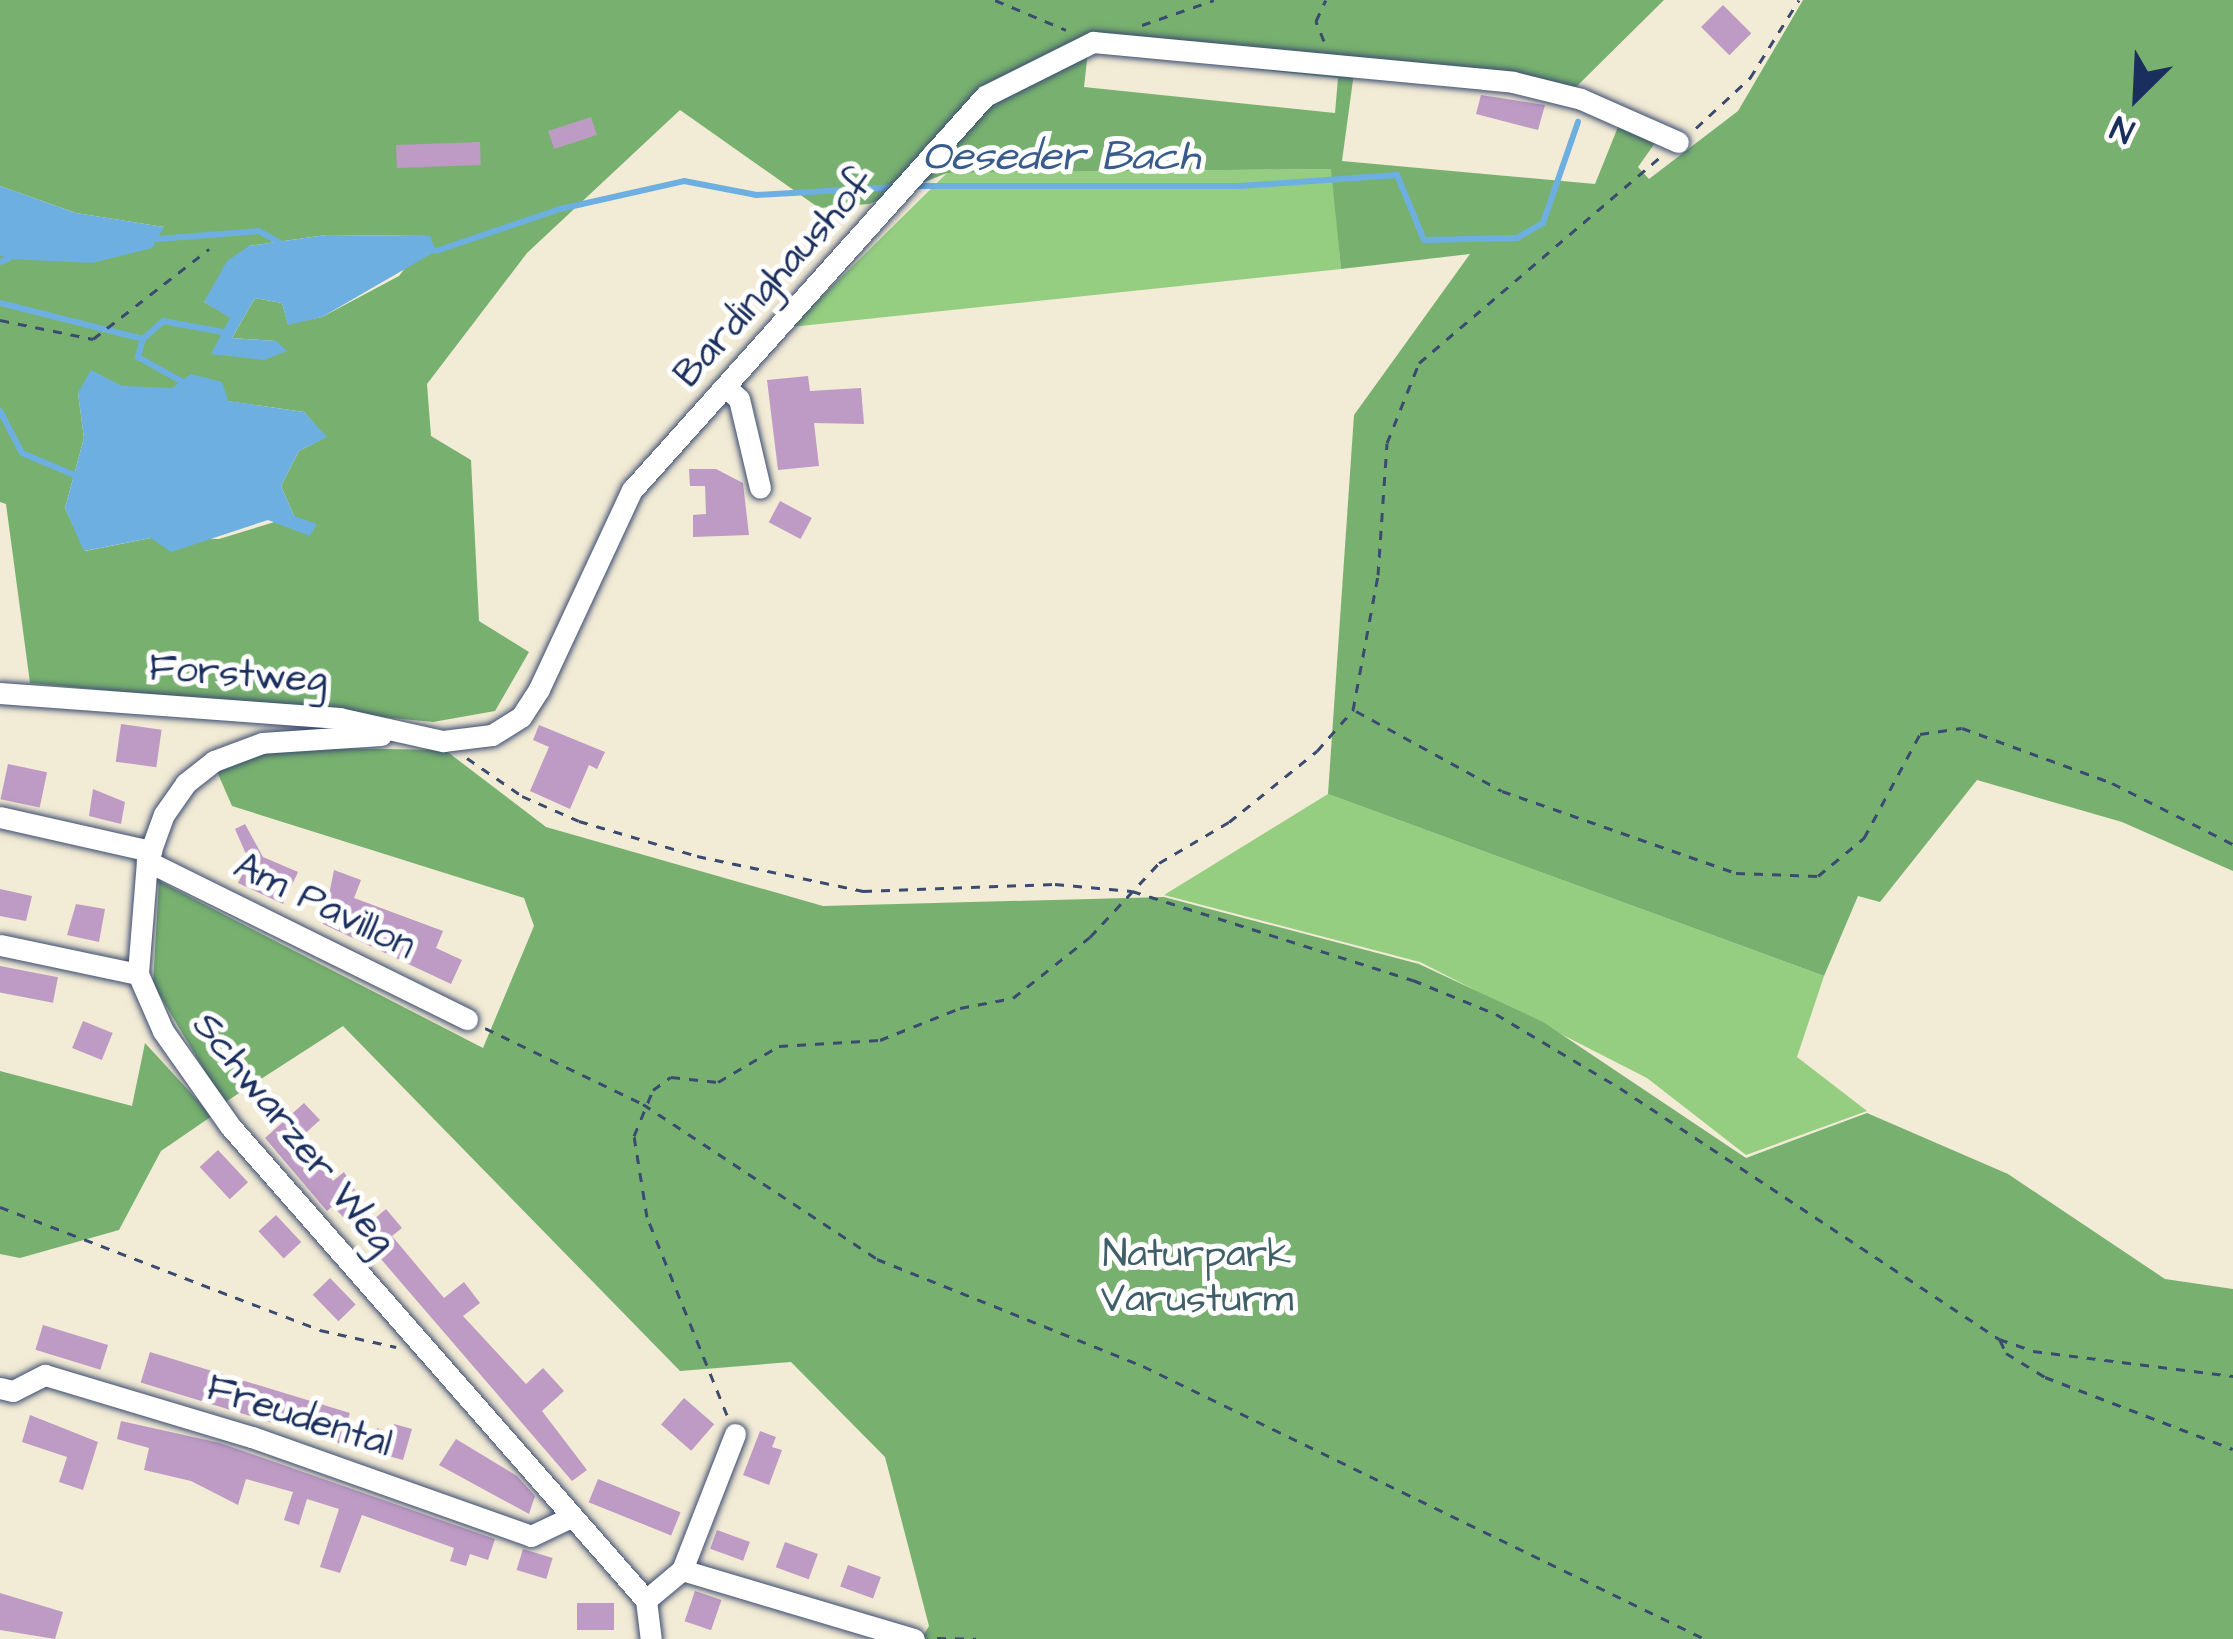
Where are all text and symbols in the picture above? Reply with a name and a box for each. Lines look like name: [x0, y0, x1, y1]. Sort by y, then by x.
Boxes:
north arrow: [2077, 36, 2197, 156]
text: N: [2104, 104, 2141, 154]
water label: Oeseder Bach: [922, 132, 1200, 182]
street label: Bardinghaushof: [665, 160, 885, 398]
street label: Forstweg: [147, 645, 329, 705]
street label: Am Pavillon: [226, 843, 422, 971]
street label: Schwarzer Weg: [181, 1004, 405, 1264]
park label: Naturpark Varusturm: [1101, 1233, 1293, 1324]
street label: Freudental: [201, 1365, 397, 1469]

